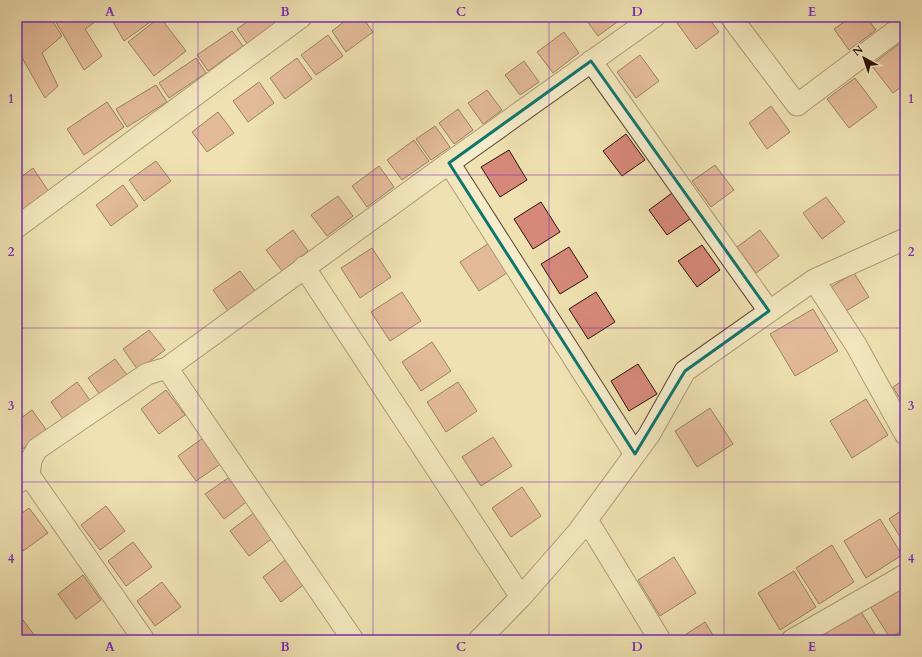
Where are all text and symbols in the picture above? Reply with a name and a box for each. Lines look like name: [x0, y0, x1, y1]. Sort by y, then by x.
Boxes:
text: A: [105, 3, 115, 21]
text: B: [280, 3, 290, 21]
text: C: [456, 3, 466, 21]
text: D: [631, 3, 643, 21]
text: E: [808, 3, 816, 21]
north arrow: [844, 38, 884, 78]
text: N: [849, 42, 867, 60]
text: 1: [8, 90, 14, 108]
text: 1: [908, 90, 914, 108]
text: 2: [8, 243, 15, 261]
text: 2: [908, 243, 915, 261]
text: 3: [8, 397, 15, 415]
text: 3: [908, 397, 915, 415]
text: 4: [8, 550, 15, 568]
text: 4: [908, 550, 915, 568]
text: A: [105, 638, 115, 656]
text: B: [280, 638, 290, 656]
text: C: [456, 638, 466, 656]
text: D: [631, 638, 643, 656]
text: E: [808, 638, 816, 656]

